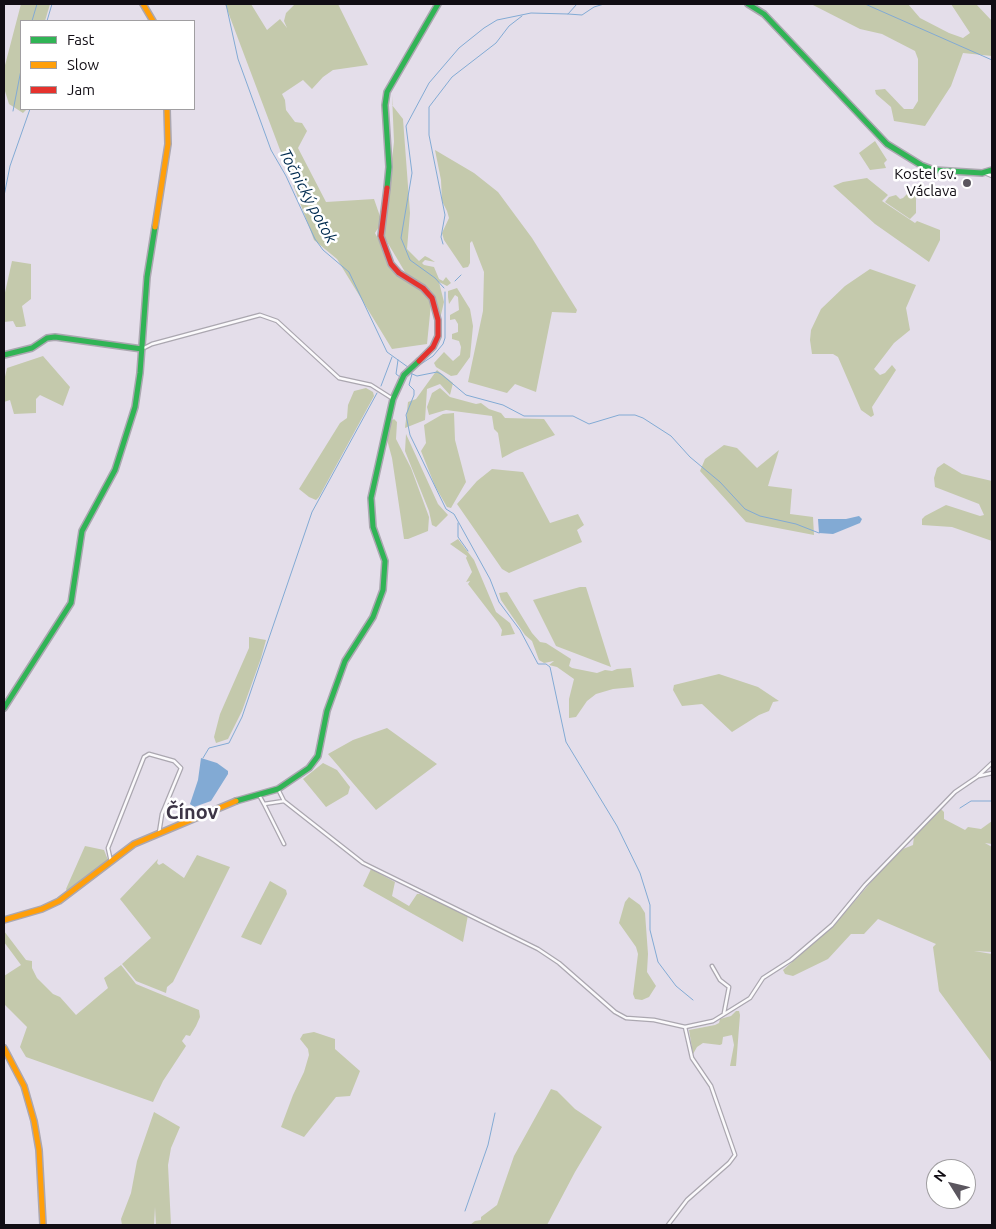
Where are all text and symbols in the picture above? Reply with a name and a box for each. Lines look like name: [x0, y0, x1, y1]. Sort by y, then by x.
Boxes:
legend: [20, 20, 195, 110]
text: Fast: [67, 31, 94, 48]
text: Slow: [67, 56, 99, 73]
text: Jam: [67, 81, 95, 98]
water label: Točnický potok: [275, 146, 341, 246]
place label: Kostel sv. Václava: [894, 165, 957, 200]
marker: Kostel sv. Václava: [961, 177, 973, 189]
district label: Čínov: [166, 800, 218, 824]
north arrow: [926, 1159, 976, 1209]
text: N: [930, 1167, 949, 1185]

